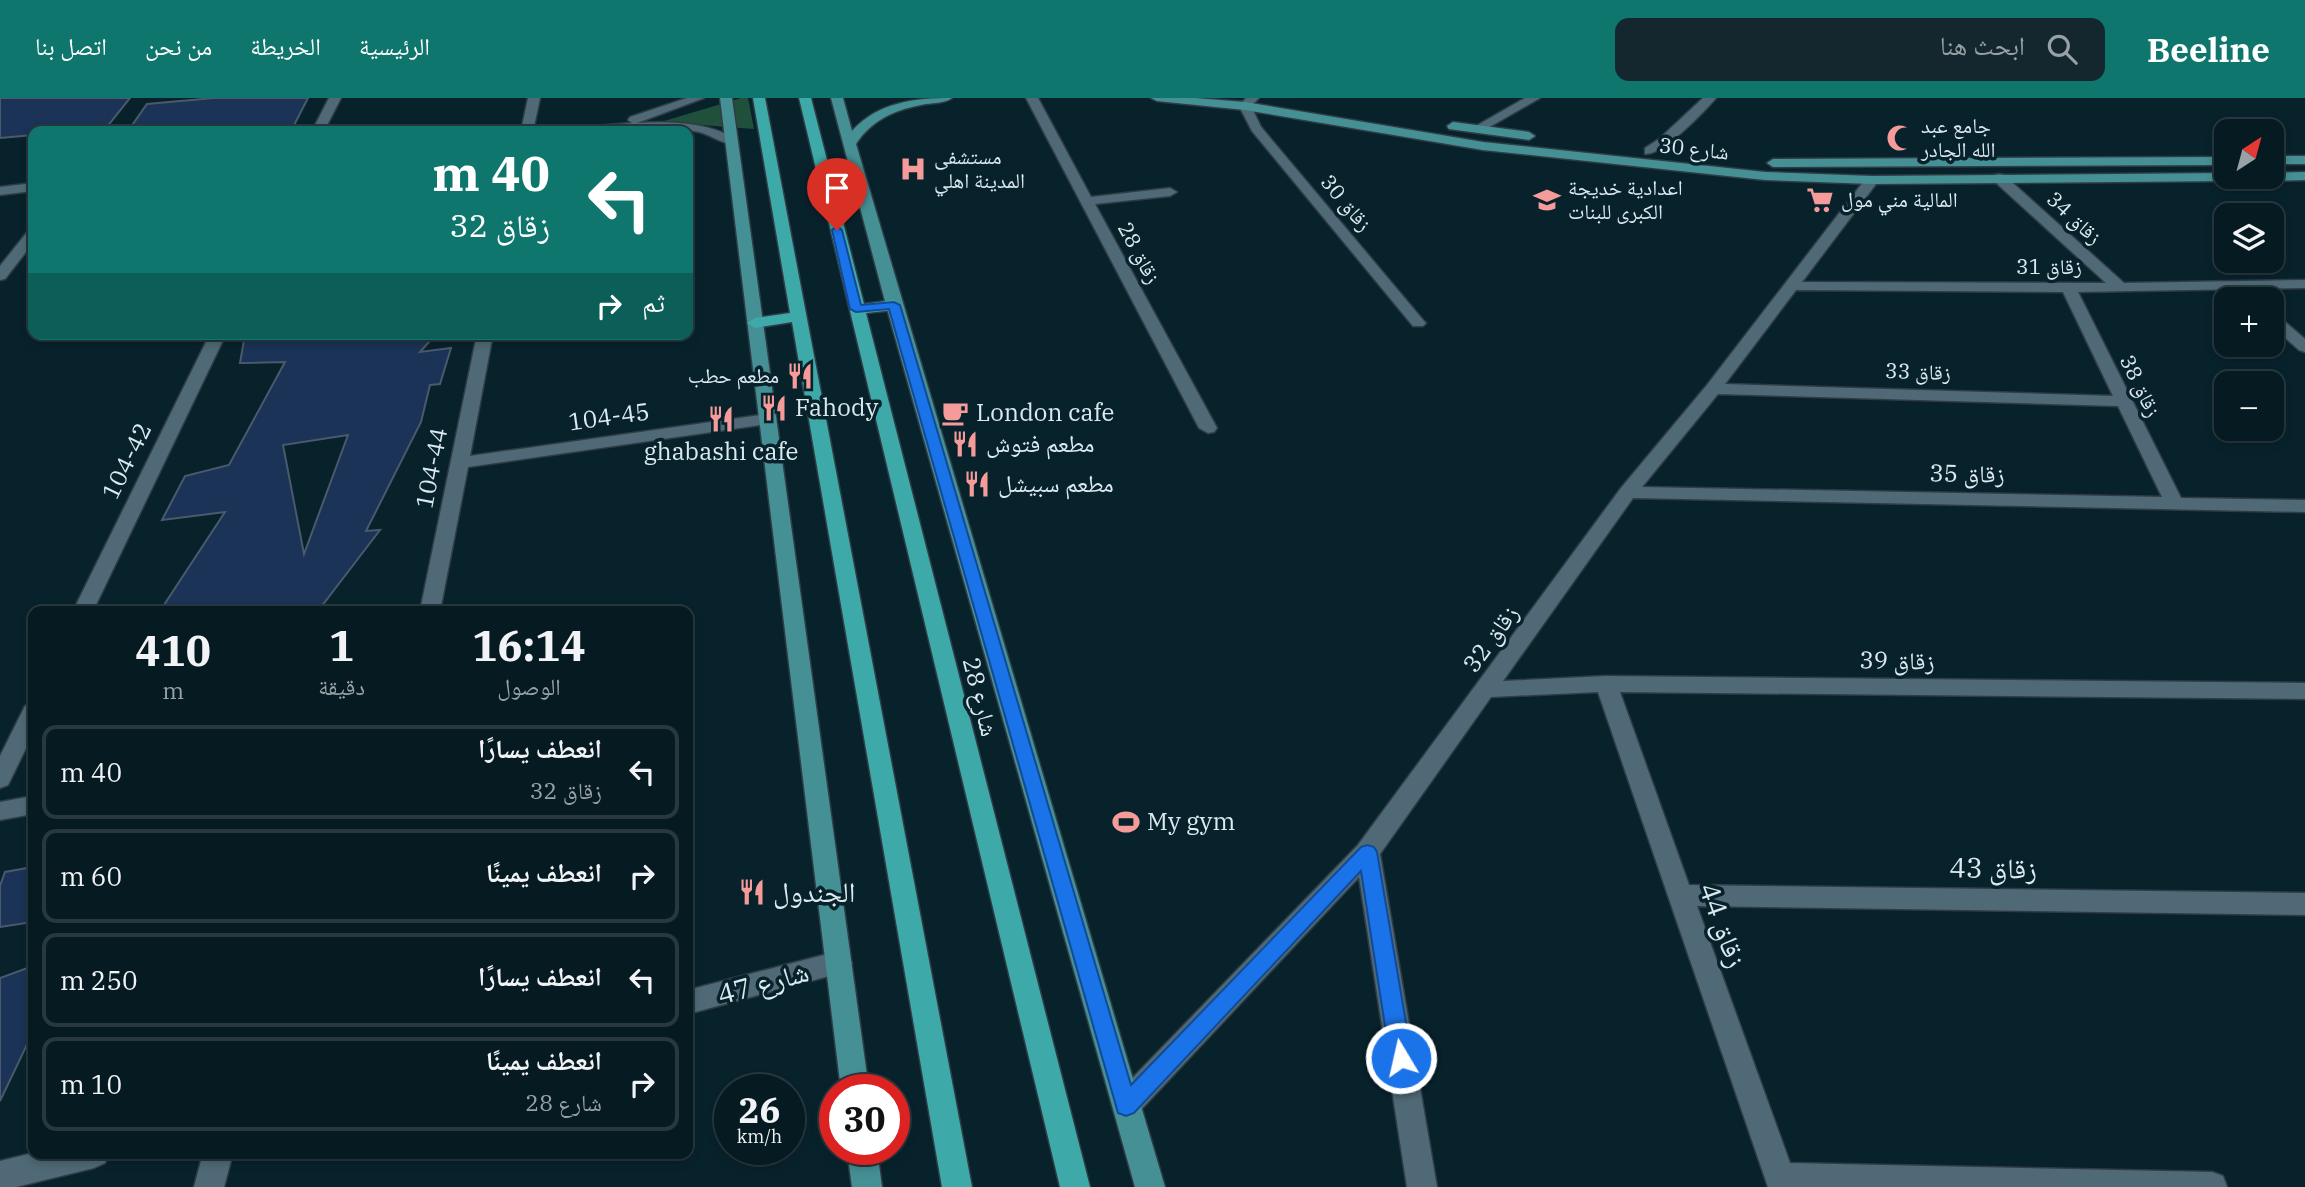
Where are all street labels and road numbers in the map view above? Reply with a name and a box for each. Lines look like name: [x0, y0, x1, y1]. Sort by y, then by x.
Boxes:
street label: شارع 30: [1658, 130, 1730, 166]
street label: زقاق 30: [1315, 168, 1379, 237]
street label: زقاق 34: [2041, 185, 2108, 250]
street label: زقاق 28: [1112, 217, 1168, 288]
street label: زقاق 31: [2016, 252, 2082, 280]
street label: زقاق 38: [2114, 350, 2168, 421]
street label: زقاق 33: [1885, 356, 1951, 386]
street label: 104-45: [566, 394, 651, 438]
street label: 104-42: [94, 417, 158, 504]
street label: 104-44: [408, 425, 454, 511]
street label: زقاق 35: [1929, 456, 2005, 490]
street label: زقاق 32: [1455, 599, 1525, 678]
street label: زقاق 39: [1859, 643, 1935, 677]
street label: شارع 28: [956, 654, 1006, 739]
street label: زقاق 43: [1949, 848, 2037, 887]
street label: زقاق 44: [1691, 877, 1756, 972]
street label: شارع 47: [713, 953, 813, 1012]

